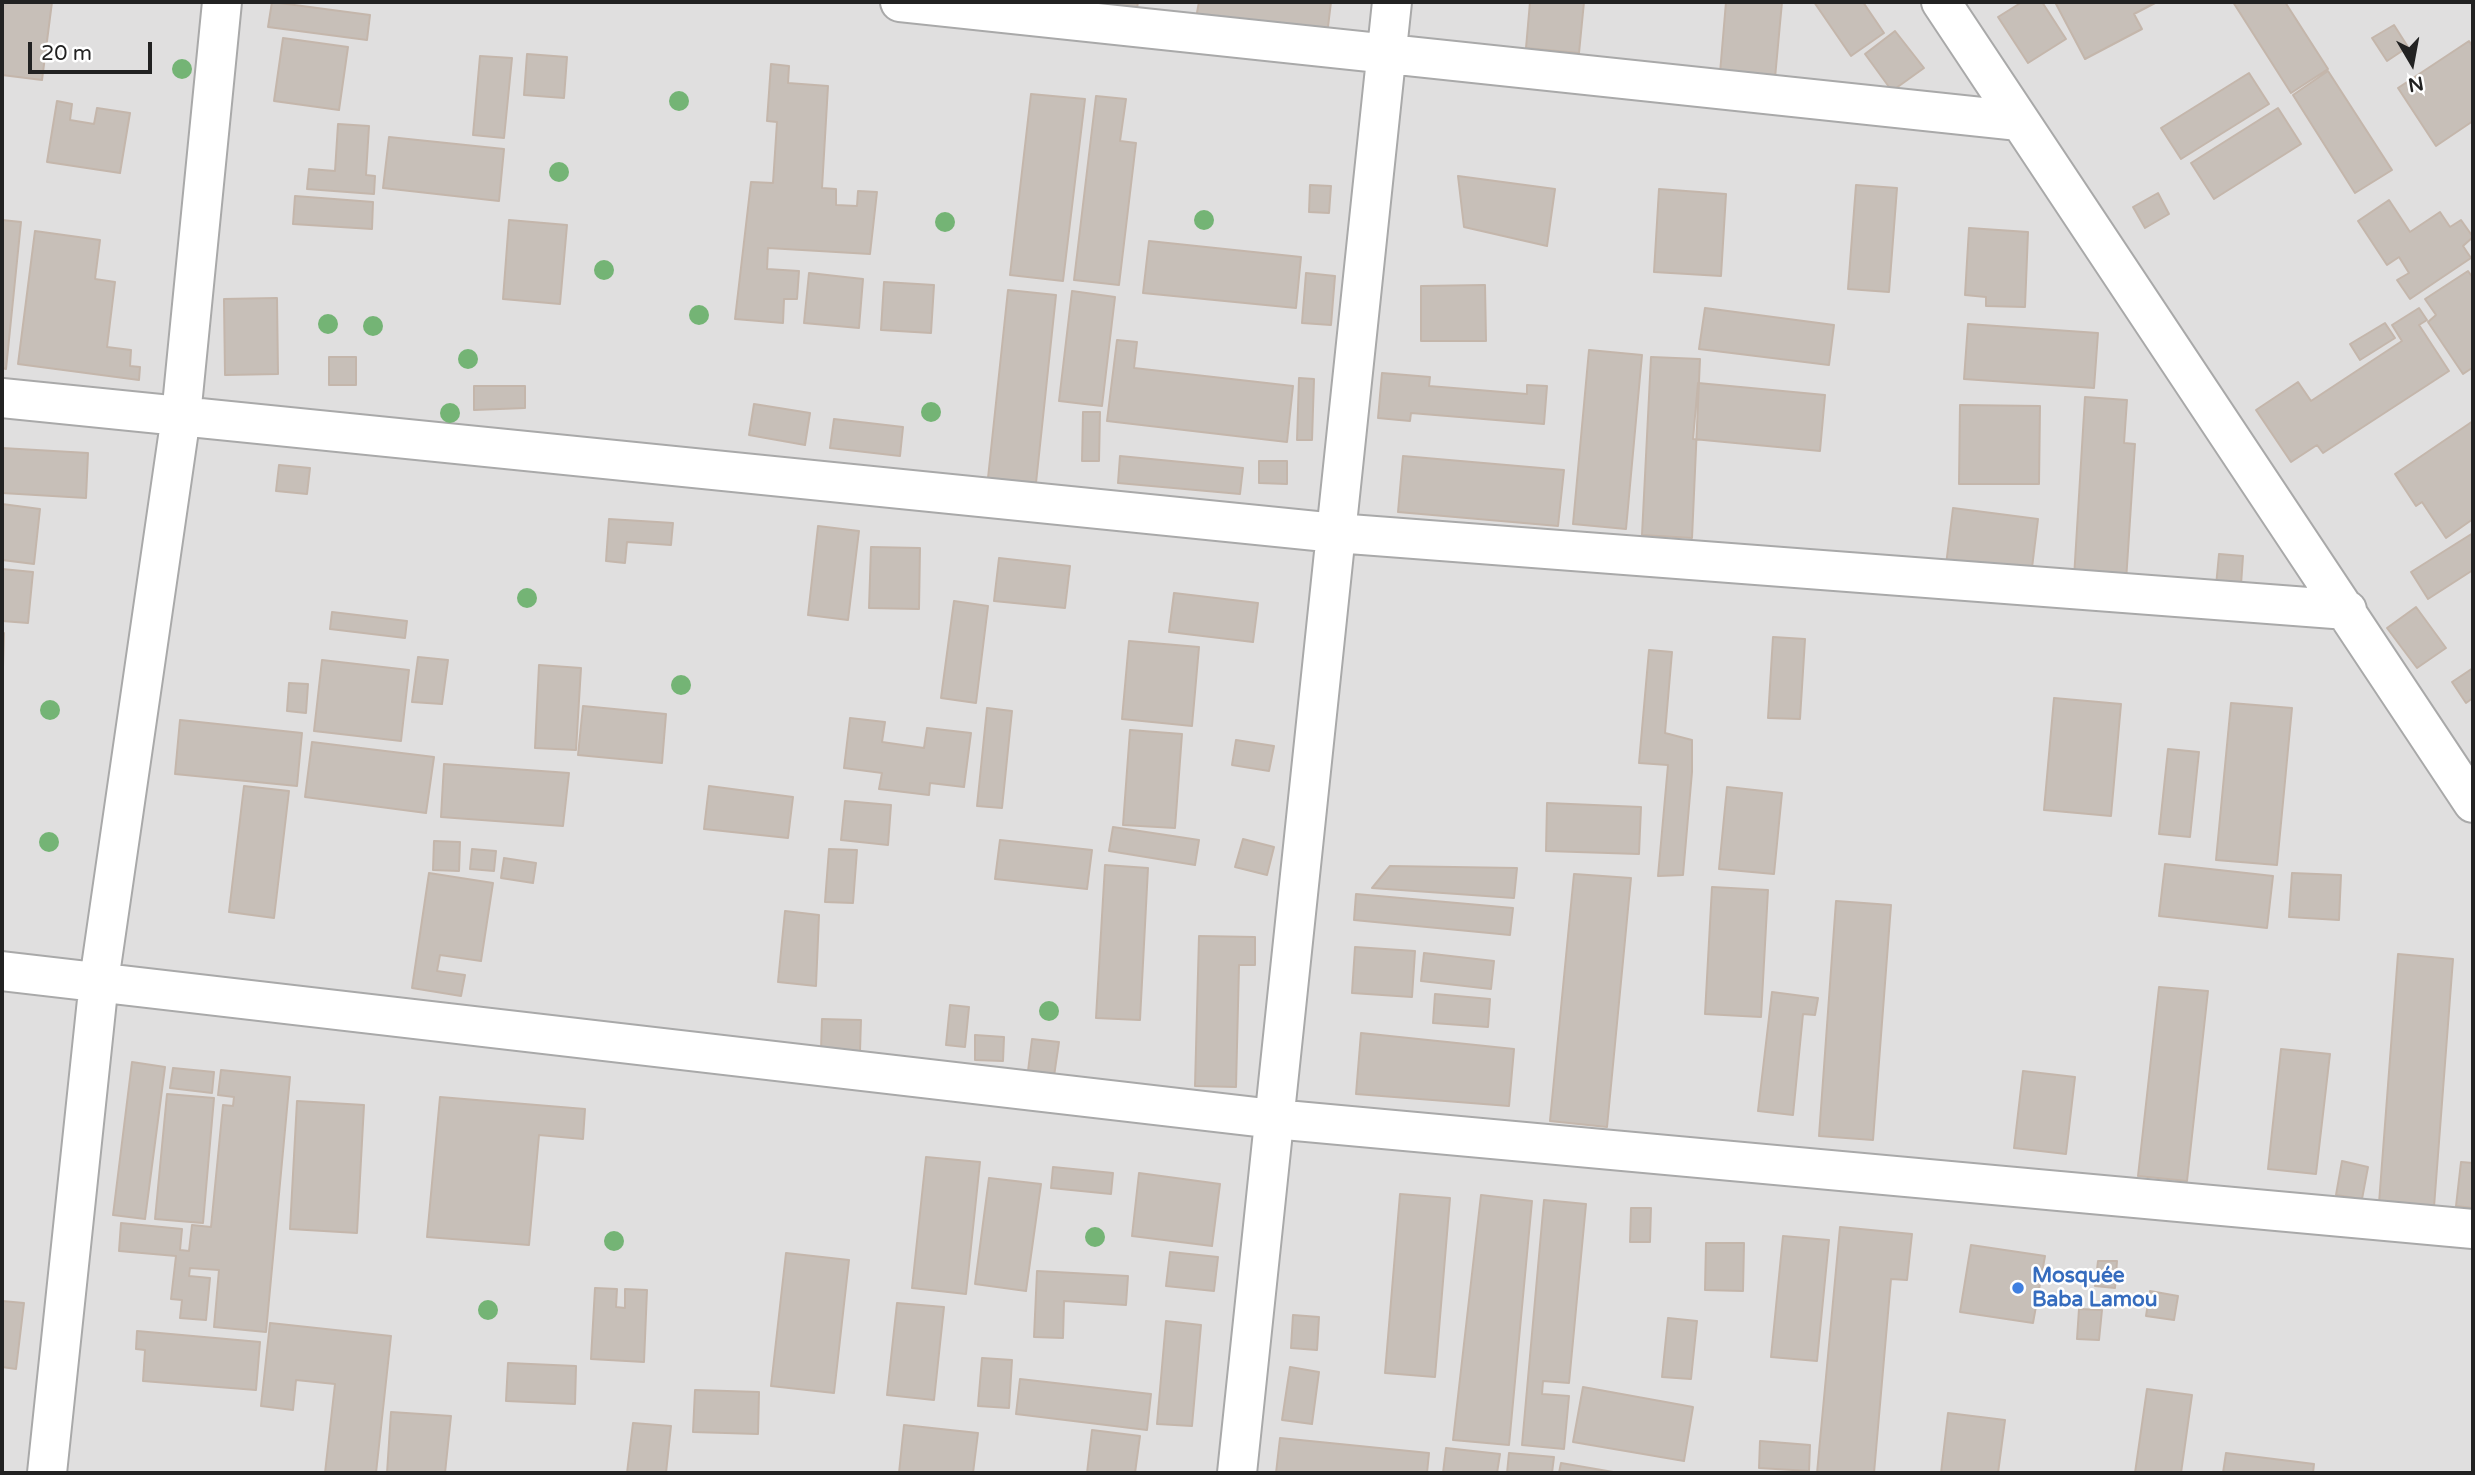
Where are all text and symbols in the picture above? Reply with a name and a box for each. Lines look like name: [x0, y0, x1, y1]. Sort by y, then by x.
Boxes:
scale bar: [32, 28, 156, 72]
north arrow: [2377, 28, 2447, 98]
text: 20 m: [41, 41, 92, 66]
text: N: [2406, 72, 2425, 96]
place label: Mosquée Baba Lamou: [2032, 1263, 2158, 1313]
marker: Mosquée Baba Lamou: [2010, 1280, 2026, 1296]

